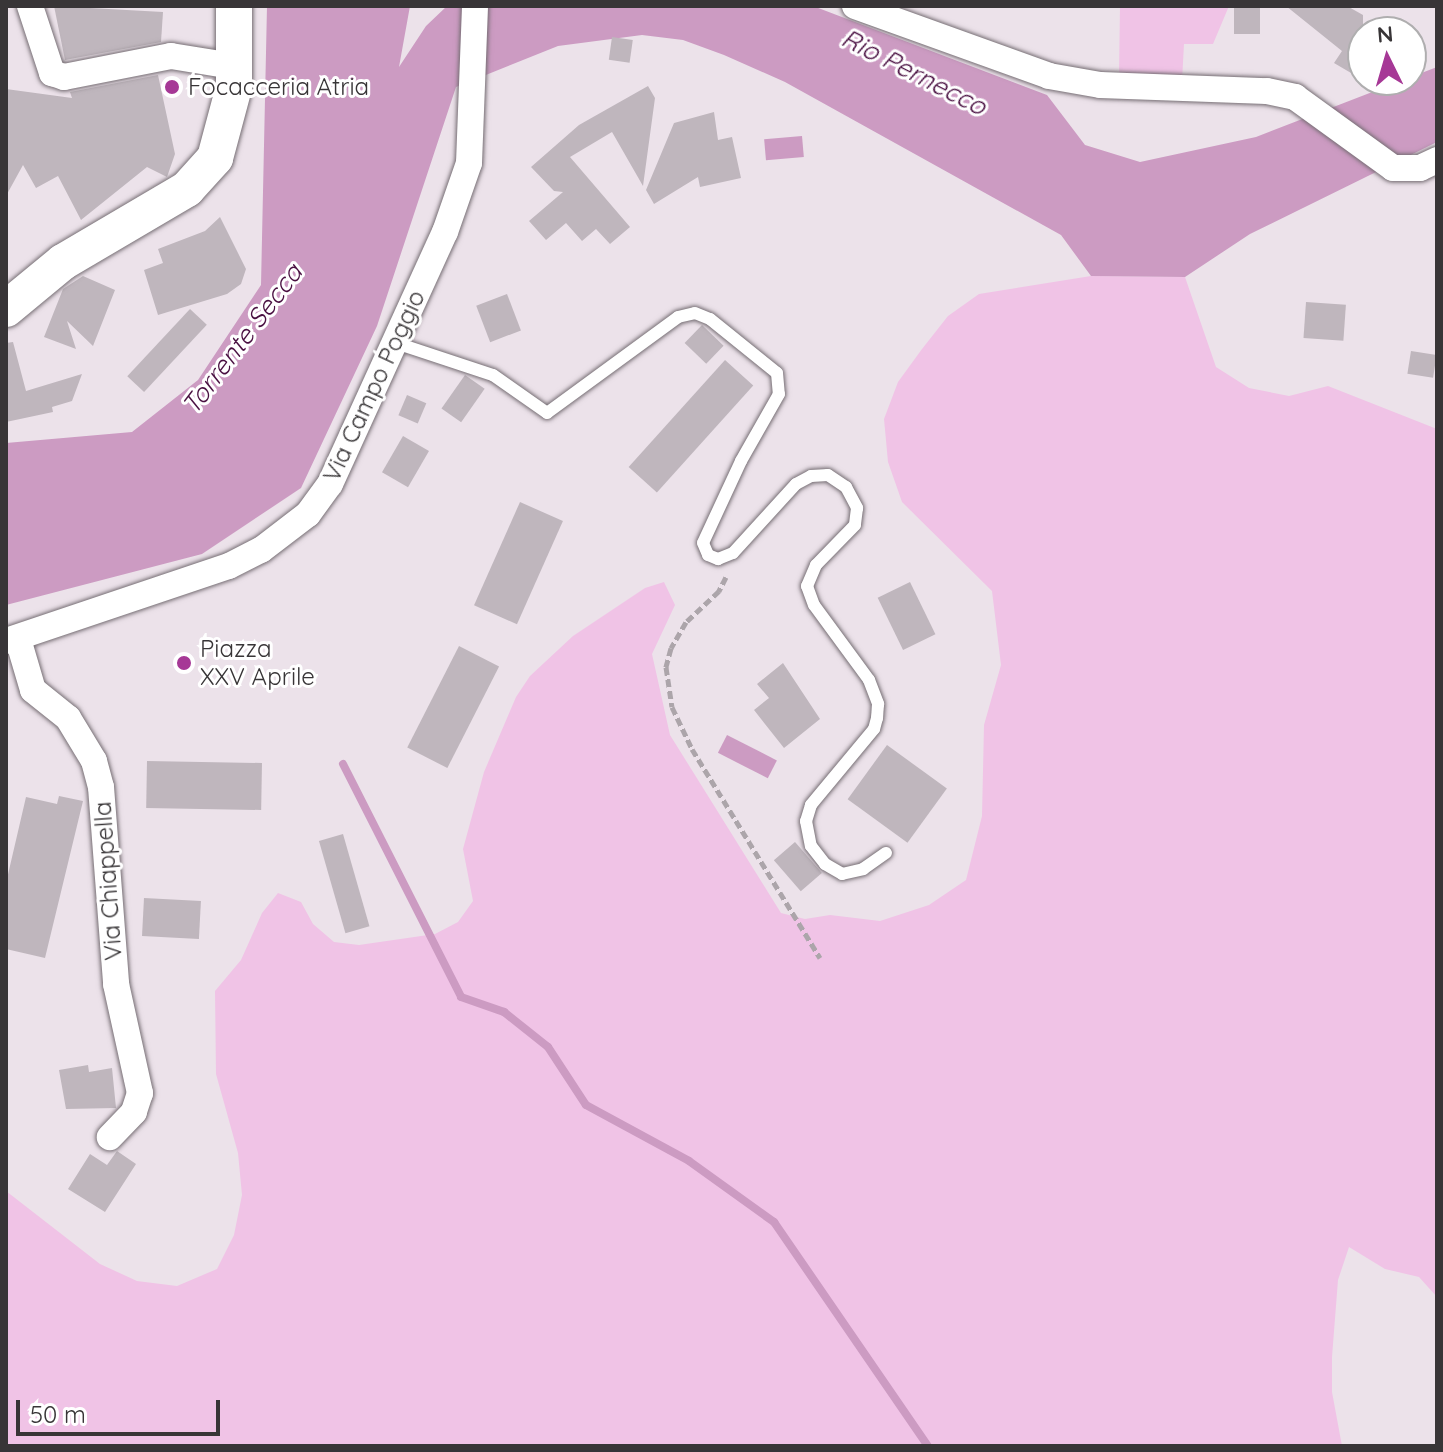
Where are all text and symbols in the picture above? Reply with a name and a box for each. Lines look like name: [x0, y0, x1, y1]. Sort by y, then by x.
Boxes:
north arrow: [1347, 16, 1427, 96]
text: N: [1376, 19, 1394, 49]
water label: Rio Pernecco: [836, 22, 992, 122]
place label: Focacceria Atria: [188, 73, 369, 101]
marker: Focacceria Atria: [163, 78, 181, 96]
water label: Torrente Secca: [175, 258, 309, 420]
street label: Via Campo Poggio: [317, 286, 431, 486]
place label: Piazza XXV Aprile: [200, 635, 315, 691]
marker: Piazza XXV Aprile: [175, 654, 193, 672]
street label: Via Chiappella: [88, 800, 128, 962]
scale bar: [20, 1384, 224, 1434]
text: 50 m: [30, 1399, 86, 1429]

